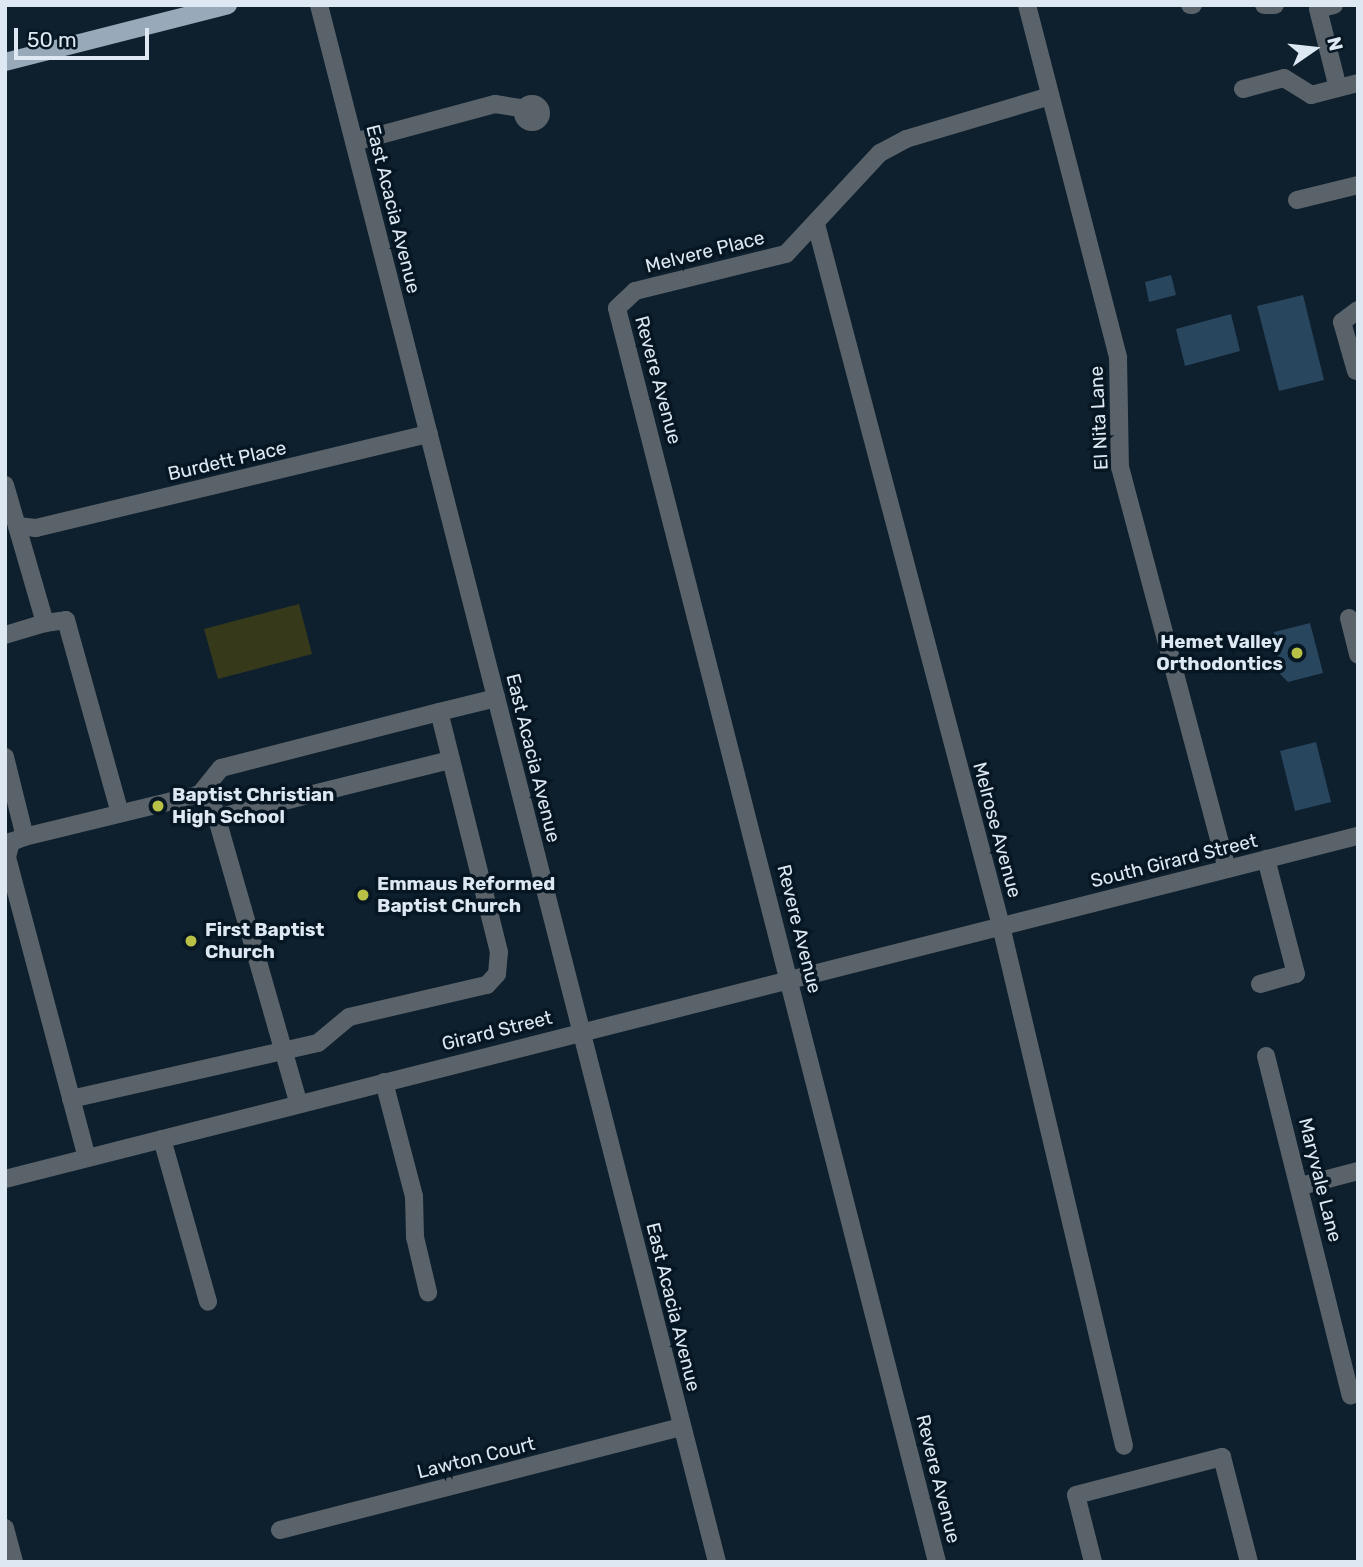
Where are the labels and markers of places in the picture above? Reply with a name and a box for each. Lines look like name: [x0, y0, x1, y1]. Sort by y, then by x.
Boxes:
place label: Hemet Valley Orthodontics: [1156, 631, 1283, 675]
marker: Hemet Valley Orthodontics: [1289, 645, 1305, 661]
place label: Baptist Christian High School: [172, 784, 334, 828]
marker: Baptist Christian High School: [150, 798, 166, 814]
place label: Emmaus Reformed Baptist Church: [377, 873, 555, 917]
marker: Emmaus Reformed Baptist Church: [355, 887, 371, 903]
place label: First Baptist Church: [205, 919, 324, 963]
marker: First Baptist Church: [183, 933, 199, 949]

